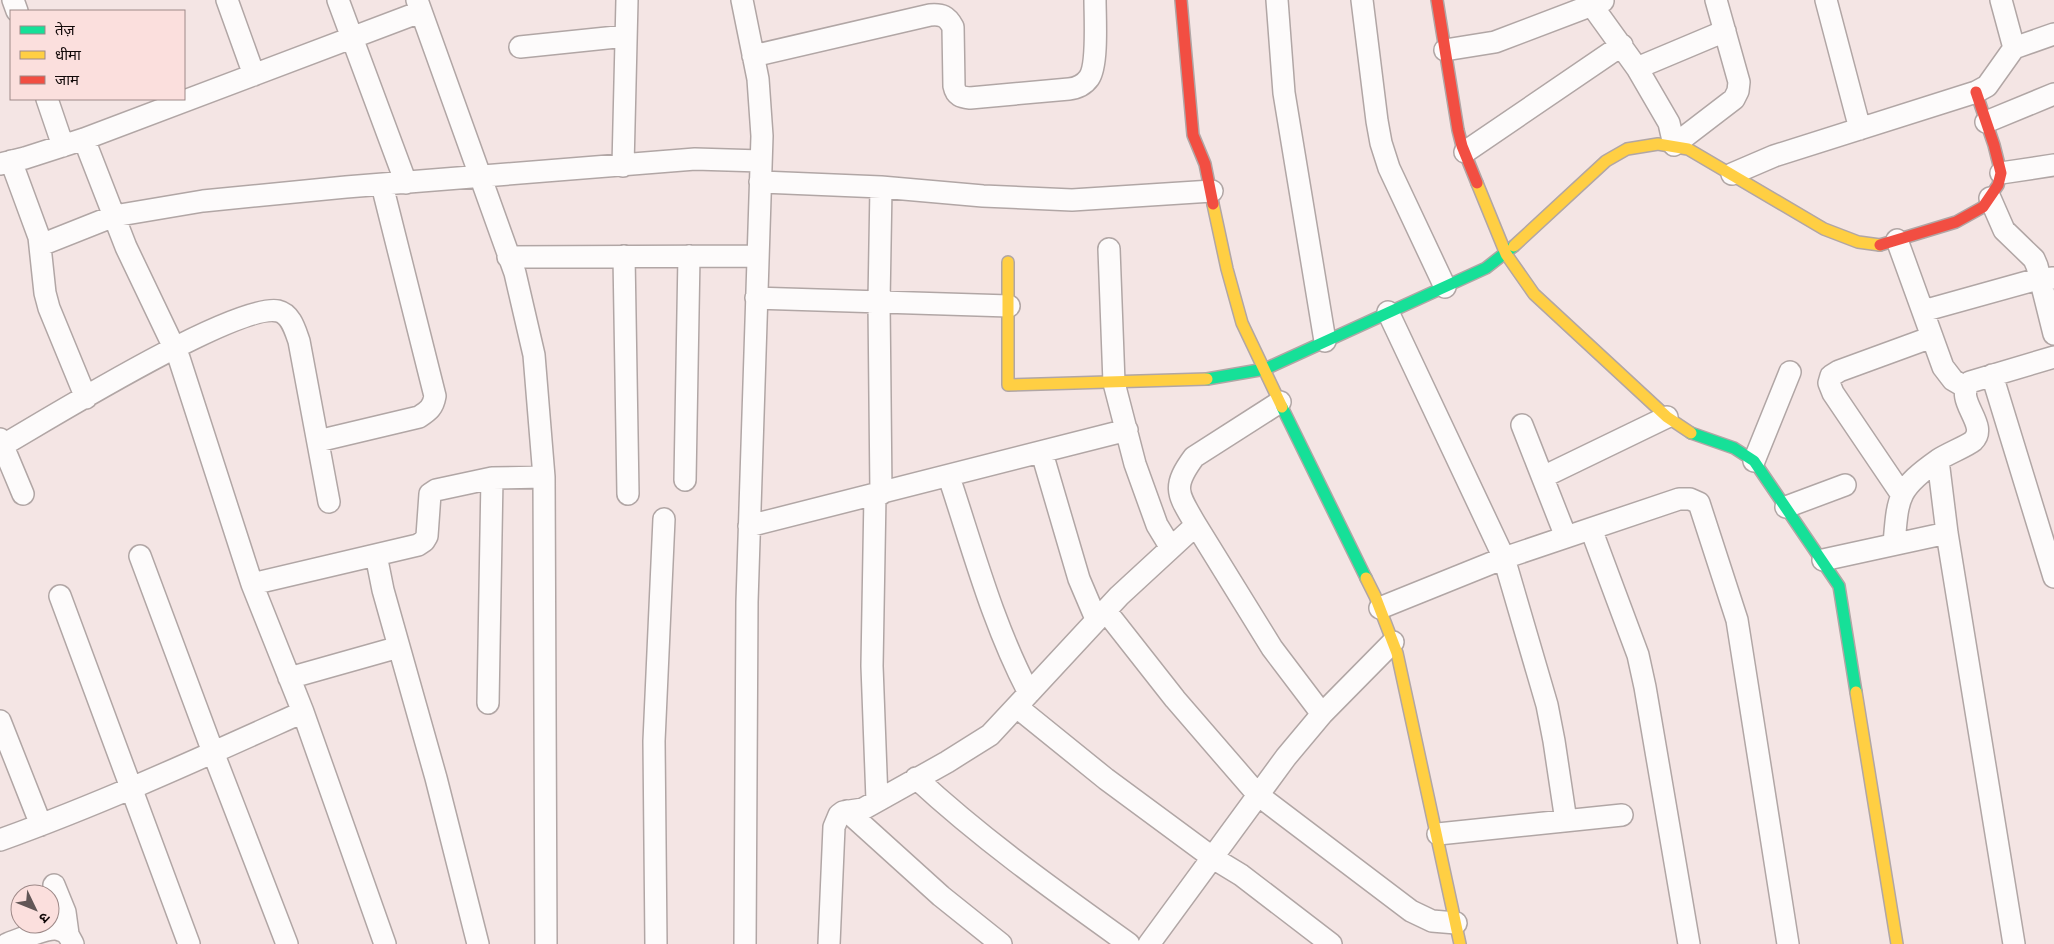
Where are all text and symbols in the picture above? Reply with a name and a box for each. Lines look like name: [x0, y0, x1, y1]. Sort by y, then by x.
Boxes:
legend: [10, 10, 185, 100]
text: तेज़: [55, 20, 76, 39]
text: धीमा: [55, 45, 82, 64]
text: जाम: [55, 70, 80, 89]
north arrow: [10, 884, 60, 934]
text: उ: [35, 909, 54, 928]

